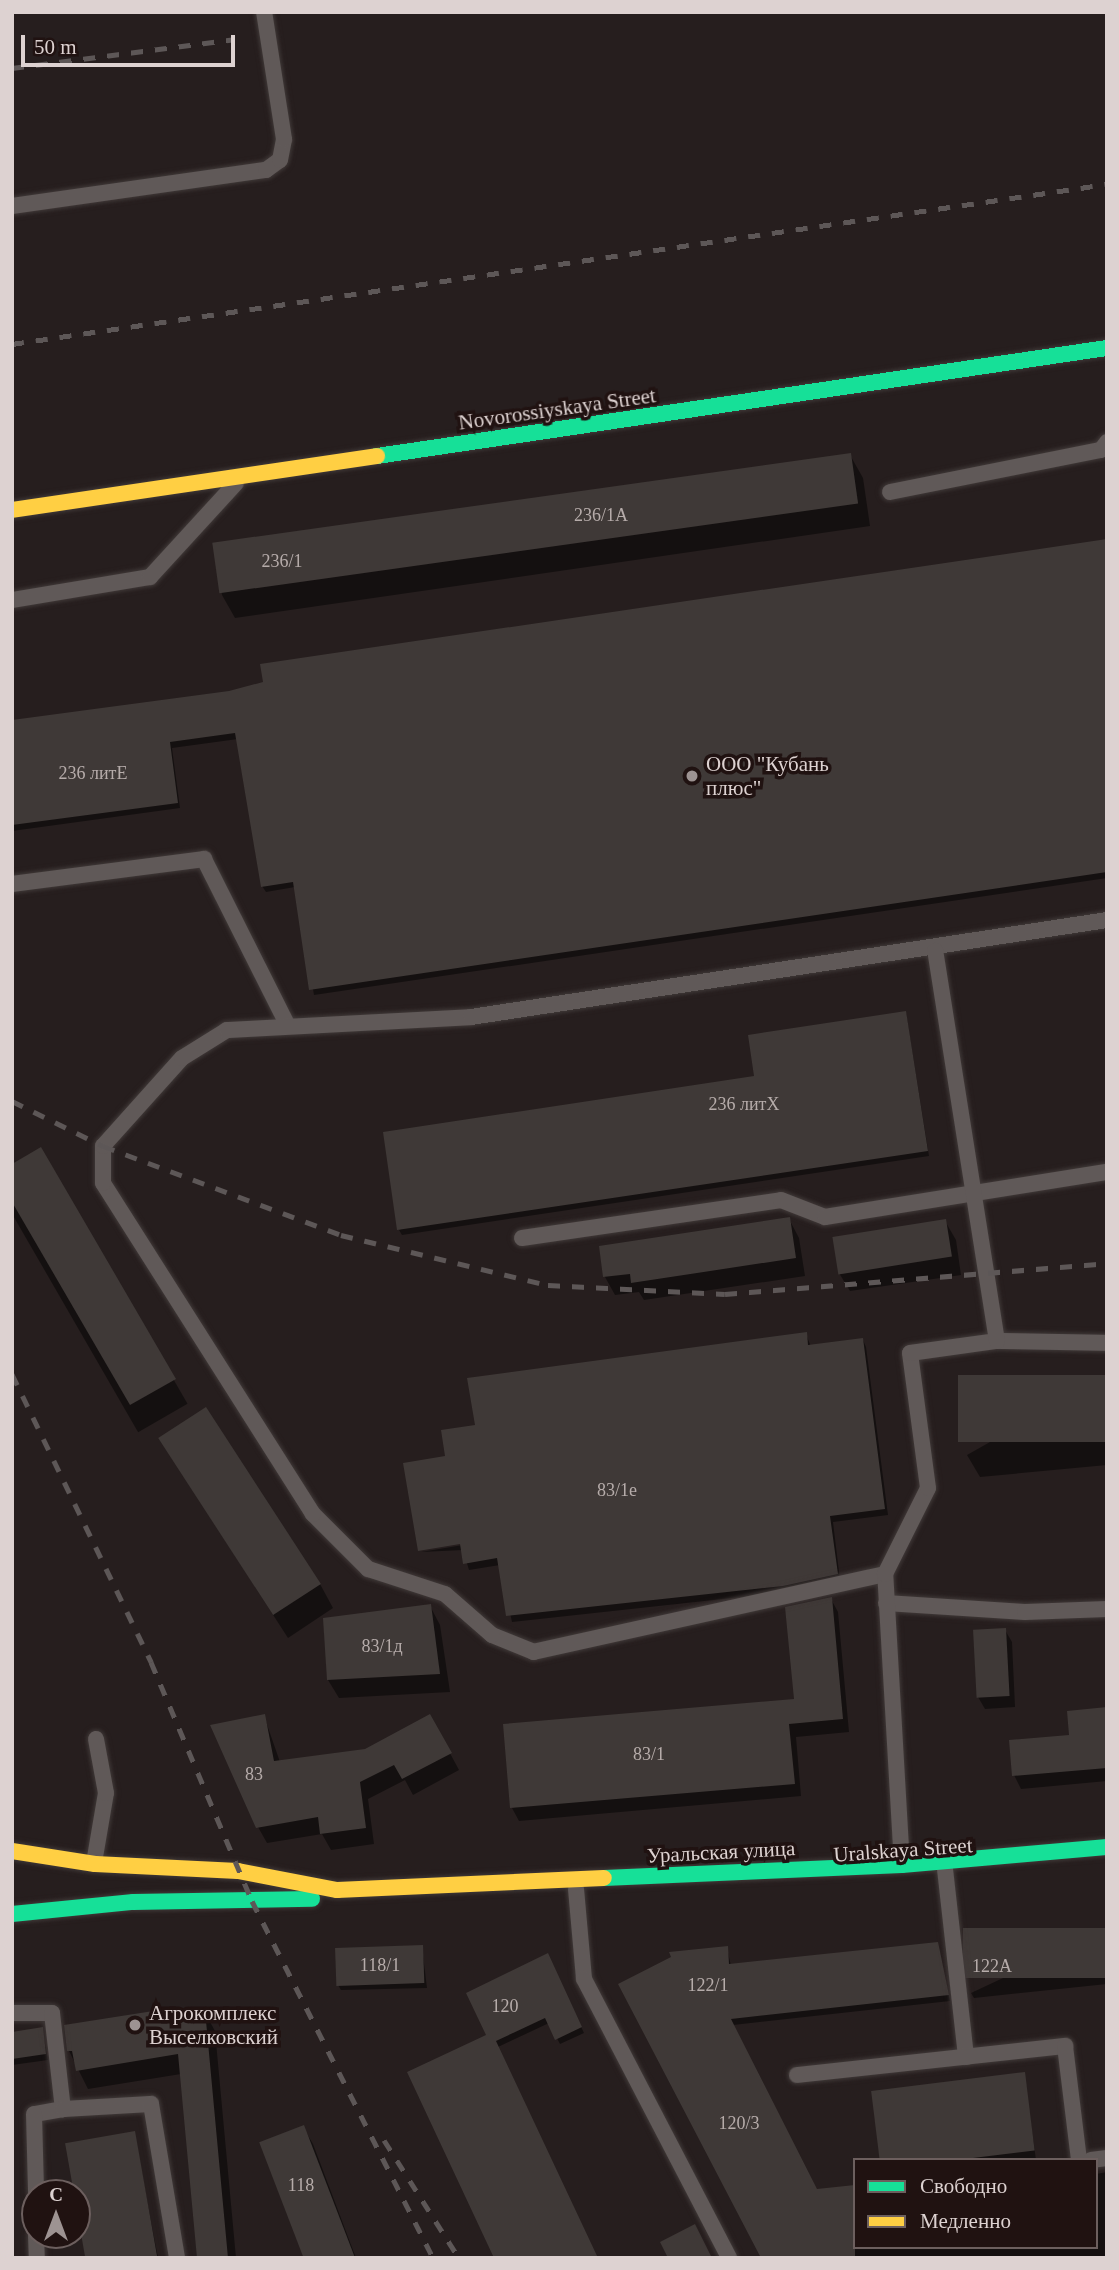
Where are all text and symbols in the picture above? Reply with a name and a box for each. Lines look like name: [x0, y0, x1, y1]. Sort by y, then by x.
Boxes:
scale bar: [24, 21, 238, 65]
text: 50 m: [34, 35, 77, 59]
street label: Novorossiyskaya Street: [457, 383, 657, 435]
house number: 236/1А: [574, 504, 628, 526]
house number: 236/1: [261, 550, 303, 572]
place label: ООО "Кубань плюс": [706, 751, 829, 801]
house number: 236 литЕ: [59, 762, 127, 784]
marker: ООО "Кубань плюс": [684, 768, 700, 784]
house number: 236 литХ: [709, 1093, 779, 1115]
house number: 83/1е: [597, 1479, 637, 1501]
house number: 83/1д: [361, 1635, 403, 1657]
house number: 83/1: [633, 1743, 665, 1765]
house number: 83: [245, 1763, 263, 1785]
street label: Uralskaya Street: [833, 1833, 973, 1867]
street label: Уральская улица: [646, 1836, 796, 1868]
house number: 118/1: [360, 1954, 400, 1976]
house number: 122А: [972, 1955, 1012, 1977]
house number: 122/1: [687, 1974, 729, 1996]
house number: 120: [491, 1995, 518, 2017]
place label: Агрокомплекс Выселковский: [149, 2000, 278, 2050]
marker: Агрокомплекс Выселковский: [127, 2017, 143, 2033]
house number: 120/3: [718, 2112, 760, 2134]
legend: [853, 2158, 1098, 2249]
house number: 118: [288, 2174, 314, 2196]
text: Свободно: [920, 2174, 1007, 2198]
north arrow: [21, 2179, 91, 2249]
text: С: [49, 2184, 63, 2205]
text: Медленно: [920, 2209, 1011, 2233]

